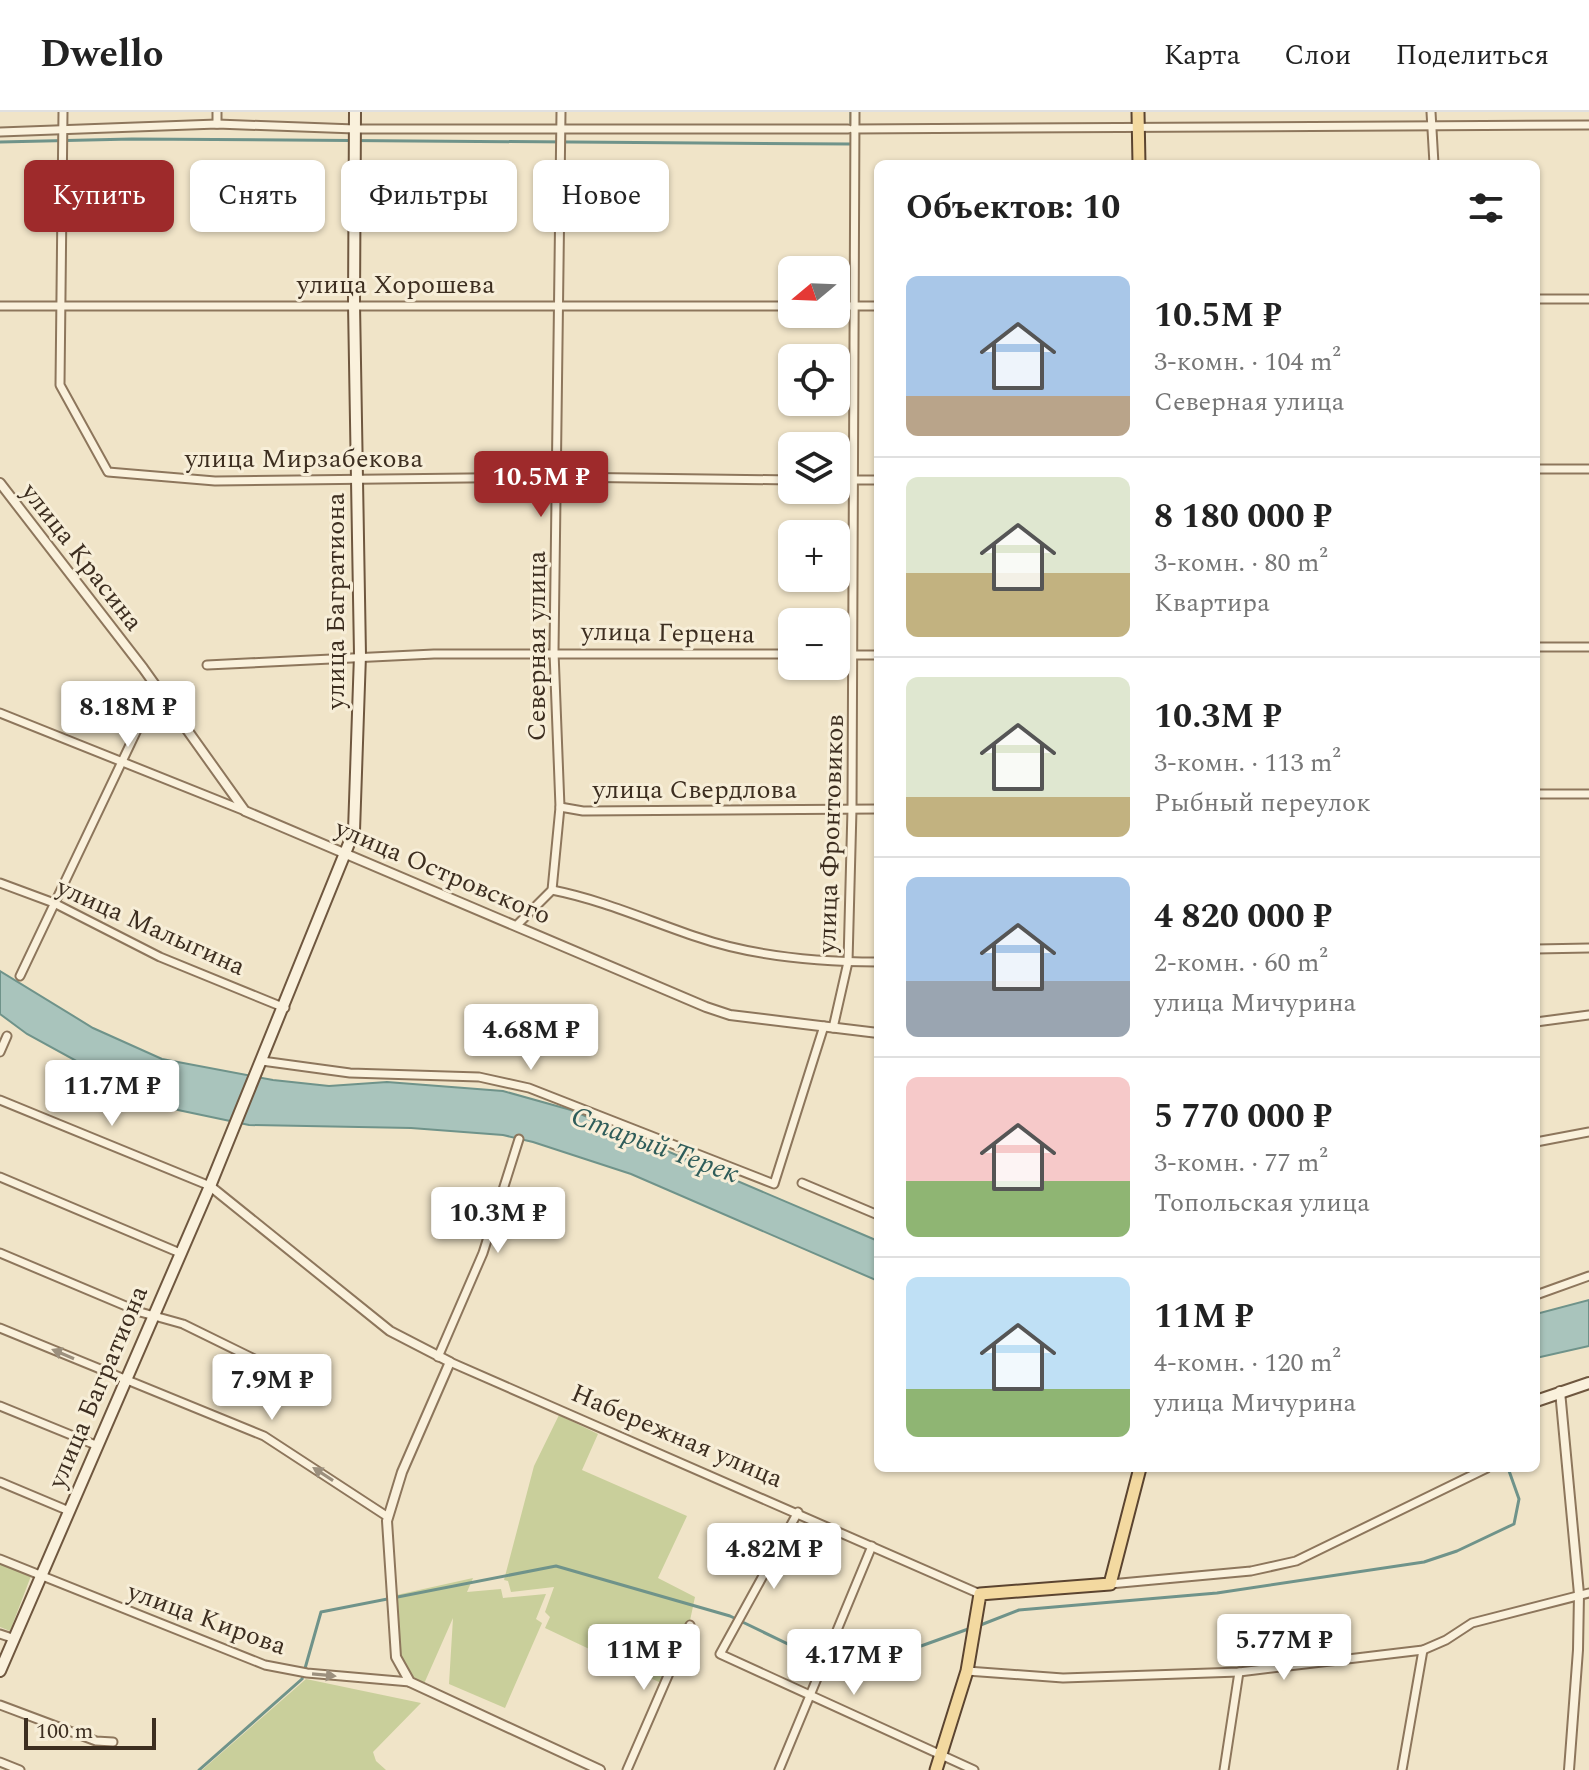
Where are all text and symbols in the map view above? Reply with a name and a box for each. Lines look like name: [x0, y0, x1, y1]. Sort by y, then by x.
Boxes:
text: Dwello: [40, 26, 164, 84]
text: Карта: [1164, 34, 1240, 77]
text: Слои: [1284, 34, 1351, 77]
text: Поделиться: [1395, 34, 1549, 77]
chip: Купить: [24, 160, 174, 232]
chip: Снять: [190, 160, 325, 232]
chip: Фильтры: [341, 160, 517, 232]
chip: Новое: [533, 160, 669, 232]
text: Объектов: 10: [906, 182, 1120, 234]
icon: filters: [1464, 186, 1508, 230]
north arrow: [778, 256, 850, 328]
map controls: [778, 256, 850, 680]
street label: улица Хорошева: [296, 265, 495, 305]
text: 10.5M ₽: [1154, 290, 1282, 342]
icon: home: [970, 308, 1066, 404]
text: 3-комн. · 104 m²: [1154, 342, 1341, 382]
button: locate: [778, 344, 850, 416]
text: Северная улица: [1154, 382, 1344, 422]
button: layers: [778, 432, 850, 504]
street label: улица Мирзабекова: [184, 439, 423, 479]
pin: 10.5M ₽: [467, 451, 615, 519]
text: 10.5M ₽: [492, 457, 590, 497]
street label: улица Красина: [11, 473, 153, 640]
text: 8 180 000 ₽: [1154, 491, 1332, 543]
street label: улица Багратиона: [316, 492, 356, 710]
icon: home: [970, 509, 1066, 605]
button: +: [778, 520, 850, 592]
text: 3-комн. · 80 m²: [1154, 543, 1328, 583]
street label: Северная улица: [517, 551, 557, 741]
text: Квартира: [1154, 583, 1270, 623]
button: −: [778, 608, 850, 680]
street label: улица Герцена: [580, 611, 755, 655]
pin: 8.18M ₽: [54, 681, 202, 749]
text: 8.18M ₽: [79, 687, 177, 727]
text: 10.3M ₽: [1154, 691, 1282, 743]
icon: home: [970, 709, 1066, 805]
street label: улица Фронтовиков: [807, 714, 855, 955]
text: 3-комн. · 113 m²: [1154, 743, 1341, 783]
street label: улица Свердлова: [592, 770, 797, 810]
text: Рыбный переулок: [1154, 783, 1371, 823]
street label: улица Островского: [328, 808, 557, 936]
street label: улица Малыгина: [49, 867, 252, 987]
text: 4 820 000 ₽: [1154, 891, 1332, 943]
icon: home: [970, 909, 1066, 1005]
text: 2-комн. · 60 m²: [1154, 943, 1328, 983]
text: улица Мичурина: [1154, 983, 1356, 1023]
pin: 4.68M ₽: [457, 1004, 605, 1072]
text: 4.68M ₽: [482, 1010, 580, 1050]
pin: 11.7M ₽: [38, 1060, 186, 1128]
text: 11.7M ₽: [63, 1066, 161, 1106]
text: 5 770 000 ₽: [1154, 1091, 1332, 1143]
water label: Старый Терек: [565, 1095, 745, 1195]
icon: home: [970, 1109, 1066, 1205]
text: 3-комн. · 77 m²: [1154, 1143, 1328, 1183]
text: Топольская улица: [1154, 1183, 1370, 1223]
pin: 10.3M ₽: [424, 1187, 572, 1255]
text: 10.3M ₽: [449, 1193, 547, 1233]
street label: улица Багратиона: [37, 1279, 159, 1496]
text: 11M ₽: [1154, 1291, 1254, 1343]
icon: home: [970, 1309, 1066, 1405]
text: 4-комн. · 120 m²: [1154, 1343, 1341, 1383]
one-way arrow: [51, 1347, 75, 1360]
pin: 7.9M ₽: [207, 1354, 337, 1422]
text: 7.9M ₽: [230, 1360, 314, 1400]
street label: Набережная улица: [565, 1373, 789, 1499]
text: улица Мичурина: [1154, 1383, 1356, 1423]
one-way arrow: [313, 1466, 334, 1481]
pin: 4.82M ₽: [700, 1523, 848, 1591]
text: 4.82M ₽: [725, 1529, 823, 1569]
street label: улица Кирова: [121, 1571, 292, 1666]
pin: 5.77M ₽: [1210, 1614, 1358, 1682]
text: 5.77M ₽: [1235, 1620, 1333, 1660]
pin: 11M ₽: [588, 1624, 700, 1692]
pin: 4.17M ₽: [780, 1629, 928, 1697]
text: 11M ₽: [606, 1630, 682, 1670]
text: 4.17M ₽: [805, 1635, 903, 1675]
one-way arrow: [312, 1669, 337, 1682]
scale bar: [24, 1714, 156, 1750]
text: 100 m: [36, 1715, 93, 1748]

